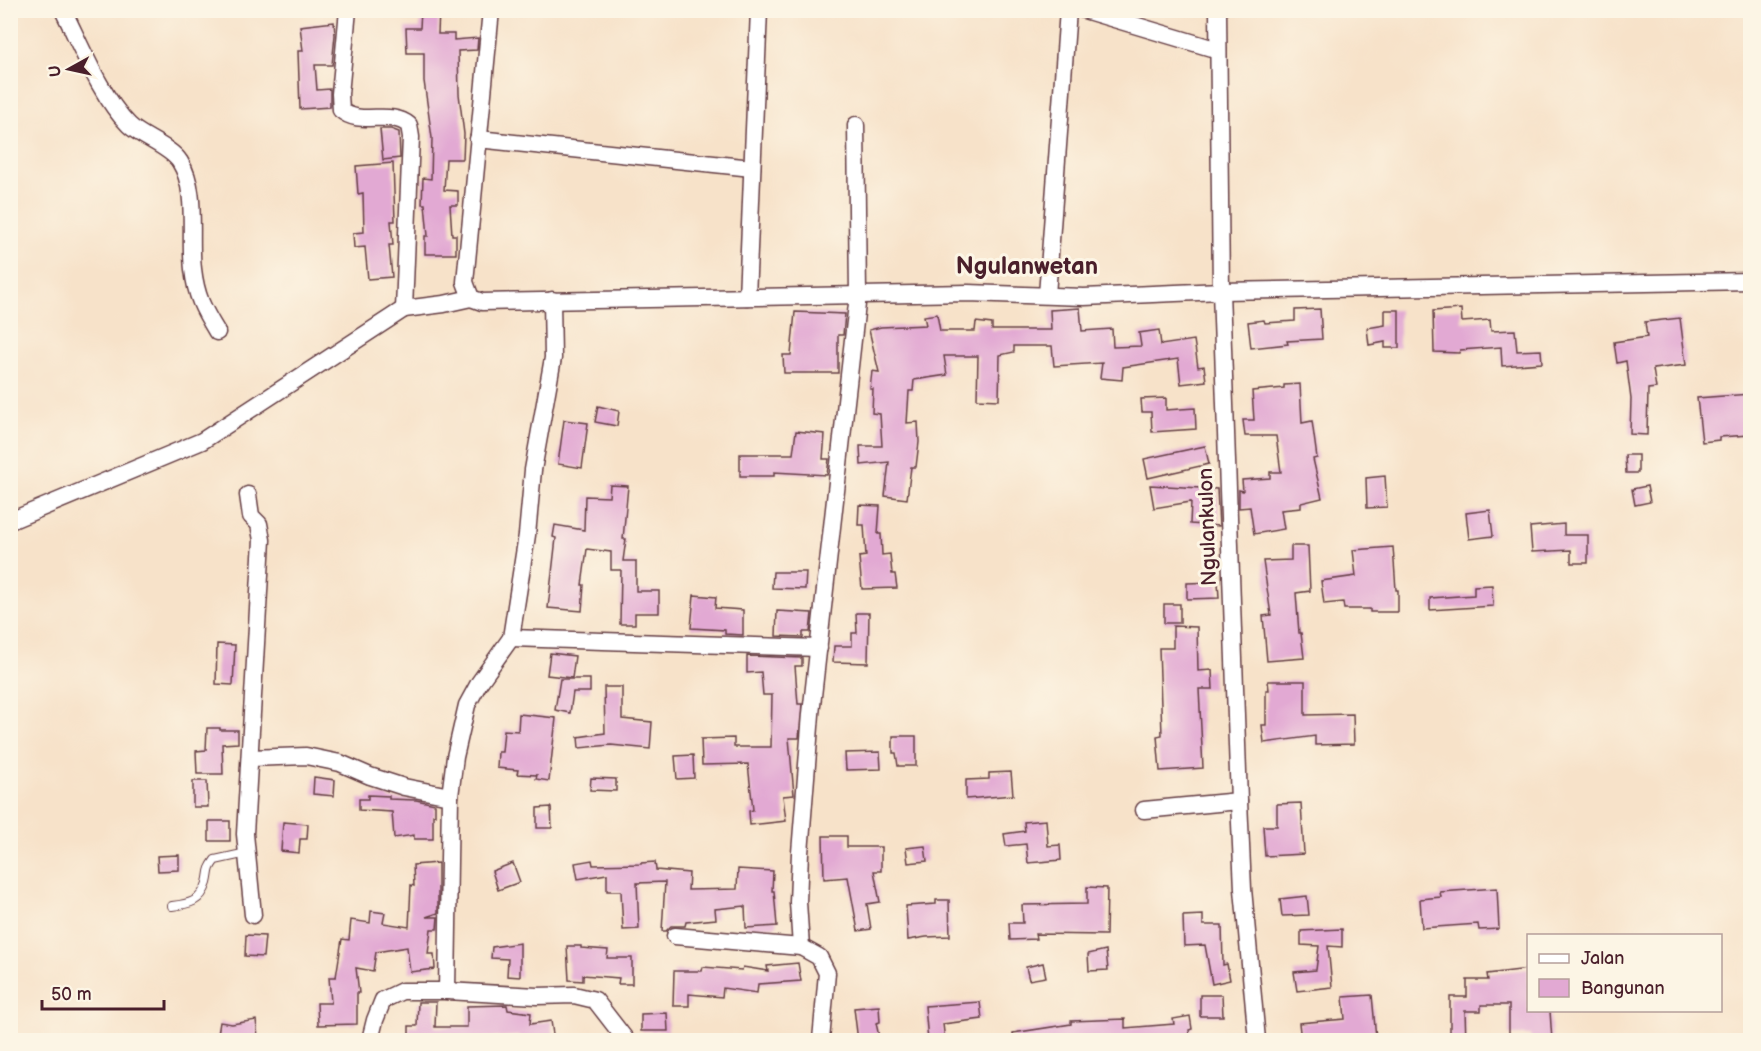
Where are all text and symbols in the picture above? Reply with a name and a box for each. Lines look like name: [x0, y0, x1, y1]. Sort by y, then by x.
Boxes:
north arrow: [39, 39, 99, 99]
text: U: [45, 64, 66, 78]
district label: Ngulanwetan: [956, 252, 1098, 281]
street label: Ngulankulon: [1193, 468, 1222, 586]
legend: [1527, 934, 1722, 1012]
text: Jalan: [1581, 948, 1624, 969]
scale bar: [42, 973, 164, 1011]
text: Bangunan: [1581, 978, 1665, 999]
text: 50 m: [51, 984, 92, 1005]

